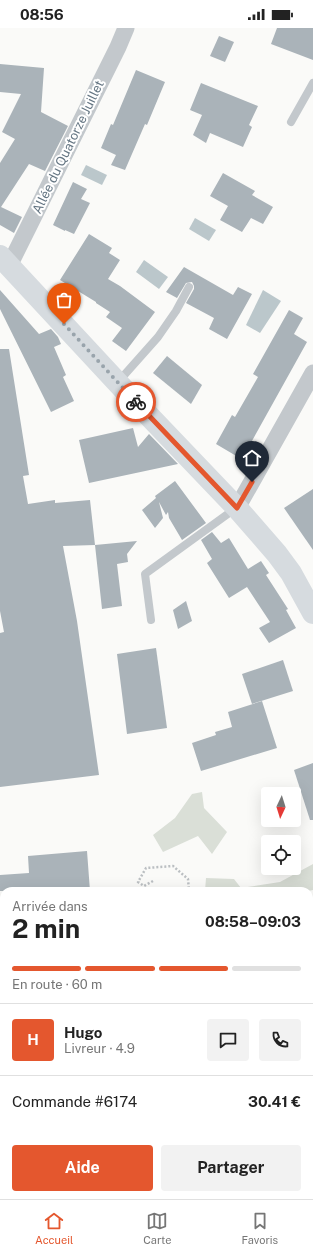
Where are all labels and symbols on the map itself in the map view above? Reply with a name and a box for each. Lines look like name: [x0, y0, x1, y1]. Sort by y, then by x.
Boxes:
street label: Allée du Quatorze Juillet: [29, 78, 107, 216]
pin: [47, 283, 81, 324]
courier: [116, 382, 156, 422]
pin: [235, 441, 269, 482]
north arrow: [261, 787, 301, 827]

